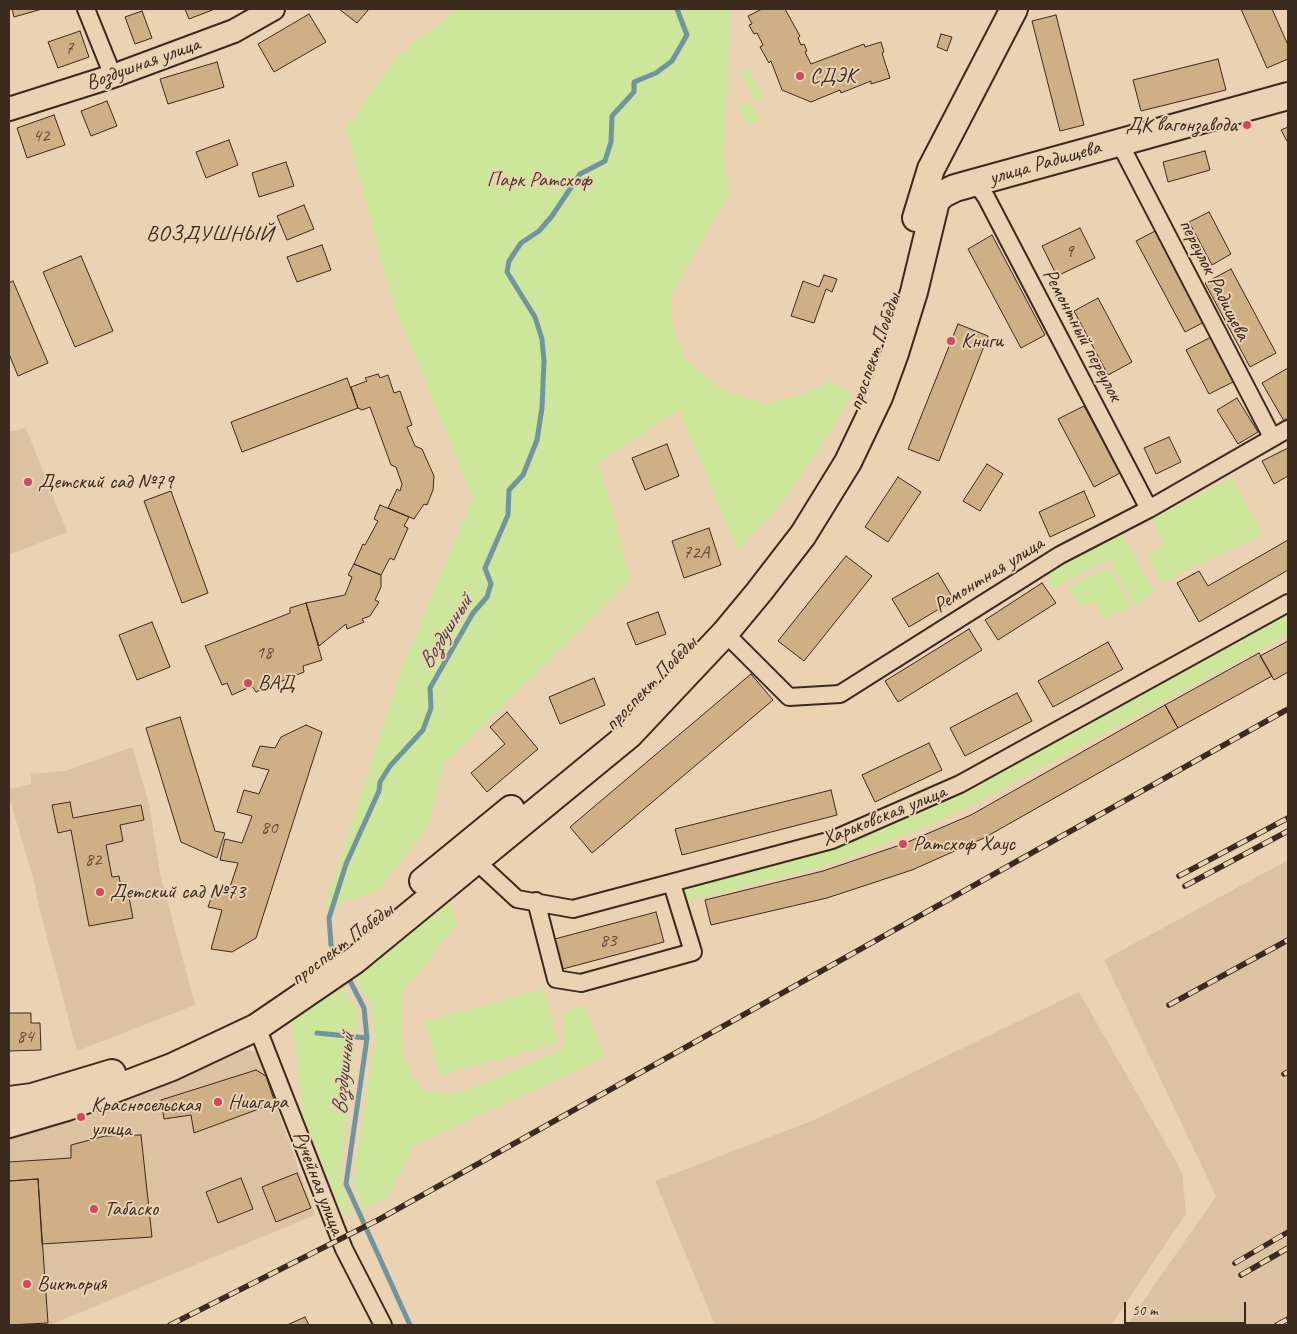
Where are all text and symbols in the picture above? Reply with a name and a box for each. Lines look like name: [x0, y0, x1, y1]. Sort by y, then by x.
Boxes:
street label: Воздушная улица: [82, 32, 204, 96]
house number: 7: [65, 38, 73, 60]
place label: СДЭК: [810, 63, 856, 89]
marker: СДЭК: [794, 70, 806, 82]
place label: ДК вагонзавода: [1126, 112, 1237, 138]
marker: ДК вагонзавода: [1241, 119, 1253, 131]
house number: 42: [32, 125, 50, 147]
street label: улица Радищева: [986, 135, 1104, 191]
park label: Парк Ратсхоф: [487, 167, 591, 193]
street label: переулок Радищева: [1173, 215, 1255, 345]
district label: ВОЗДУШНЫЙ: [144, 221, 276, 247]
house number: 9: [1065, 241, 1073, 263]
street label: Ремонтный переулок: [1036, 264, 1128, 406]
street label: проспект Победы: [843, 290, 907, 414]
place label: Книги: [961, 328, 1003, 354]
marker: Книги: [945, 335, 957, 347]
place label: Детский сад №79: [38, 469, 173, 495]
marker: Детский сад №79: [22, 476, 34, 488]
street label: Ремонтная улица: [929, 531, 1049, 619]
house number: 72А: [683, 542, 709, 564]
water label: Воздушный: [413, 590, 479, 674]
street label: проспект Победы: [600, 631, 702, 737]
house number: 18: [255, 642, 273, 664]
place label: ВАД: [258, 670, 294, 696]
marker: ВАД: [242, 677, 254, 689]
street label: Харьковская улица: [818, 780, 950, 852]
house number: 80: [260, 817, 278, 839]
place label: Ратсхоф Хаус: [913, 831, 1015, 857]
marker: Ратсхоф Хаус: [897, 838, 909, 850]
house number: 82: [84, 849, 102, 871]
place label: Детский сад №73: [110, 879, 245, 905]
marker: Детский сад №73: [94, 886, 106, 898]
street label: проспект Победы: [286, 898, 398, 992]
house number: 83: [599, 930, 617, 952]
house number: 84: [16, 1026, 34, 1048]
water label: Воздушный: [327, 1032, 361, 1116]
place label: Ниагара: [228, 1089, 288, 1115]
place label: Красносельская улица: [91, 1092, 200, 1142]
marker: Ниагара: [212, 1096, 224, 1108]
marker: Красносельская улица: [75, 1111, 87, 1123]
street label: Ручейная улица: [287, 1127, 349, 1239]
place label: Табаско: [104, 1196, 158, 1222]
marker: Табаско: [88, 1203, 100, 1215]
place label: Виктория: [37, 1271, 107, 1297]
marker: Виктория: [21, 1278, 33, 1290]
scale bar: [1127, 1292, 1250, 1324]
text: 50 m: [1132, 1301, 1158, 1320]

